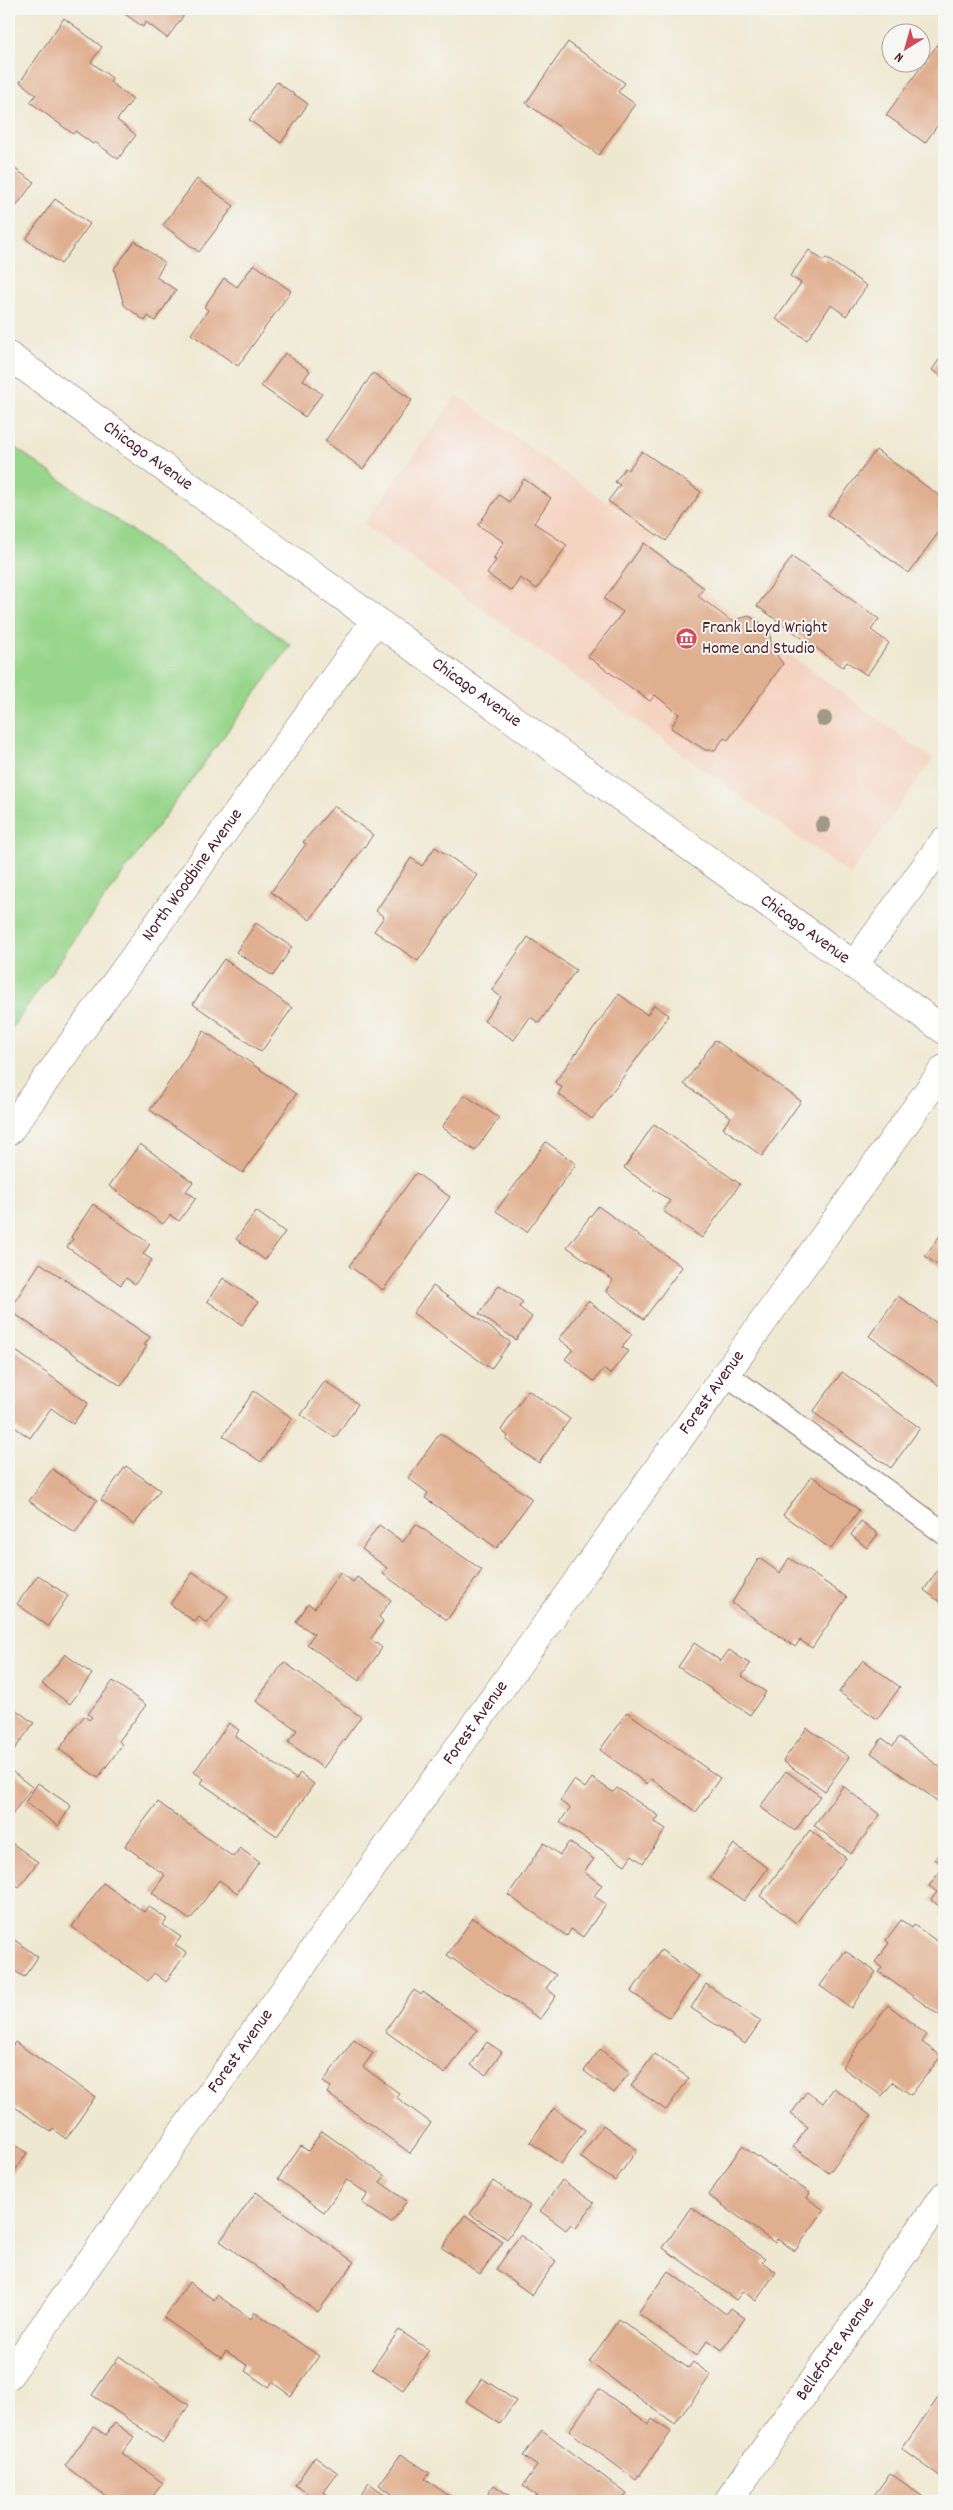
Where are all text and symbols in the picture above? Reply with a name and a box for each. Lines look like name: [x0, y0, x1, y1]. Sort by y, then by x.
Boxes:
north arrow: [880, 22, 930, 72]
text: N: [891, 47, 908, 67]
street label: Chicago Avenue: [98, 415, 198, 497]
place label: Frank Lloyd Wright Home and Studio: [702, 616, 828, 662]
museum icon: Frank Lloyd Wright Home and Studio: [674, 626, 698, 650]
street label: Chicago Avenue: [426, 652, 526, 734]
street label: North Woodbine Avenue: [136, 804, 249, 947]
street label: Chicago Avenue: [755, 889, 855, 971]
street label: Forest Avenue: [673, 1345, 751, 1440]
street label: Forest Avenue: [437, 1676, 515, 1770]
street label: Forest Avenue: [202, 2004, 280, 2099]
street label: Belleforte Avenue: [790, 2292, 881, 2406]

